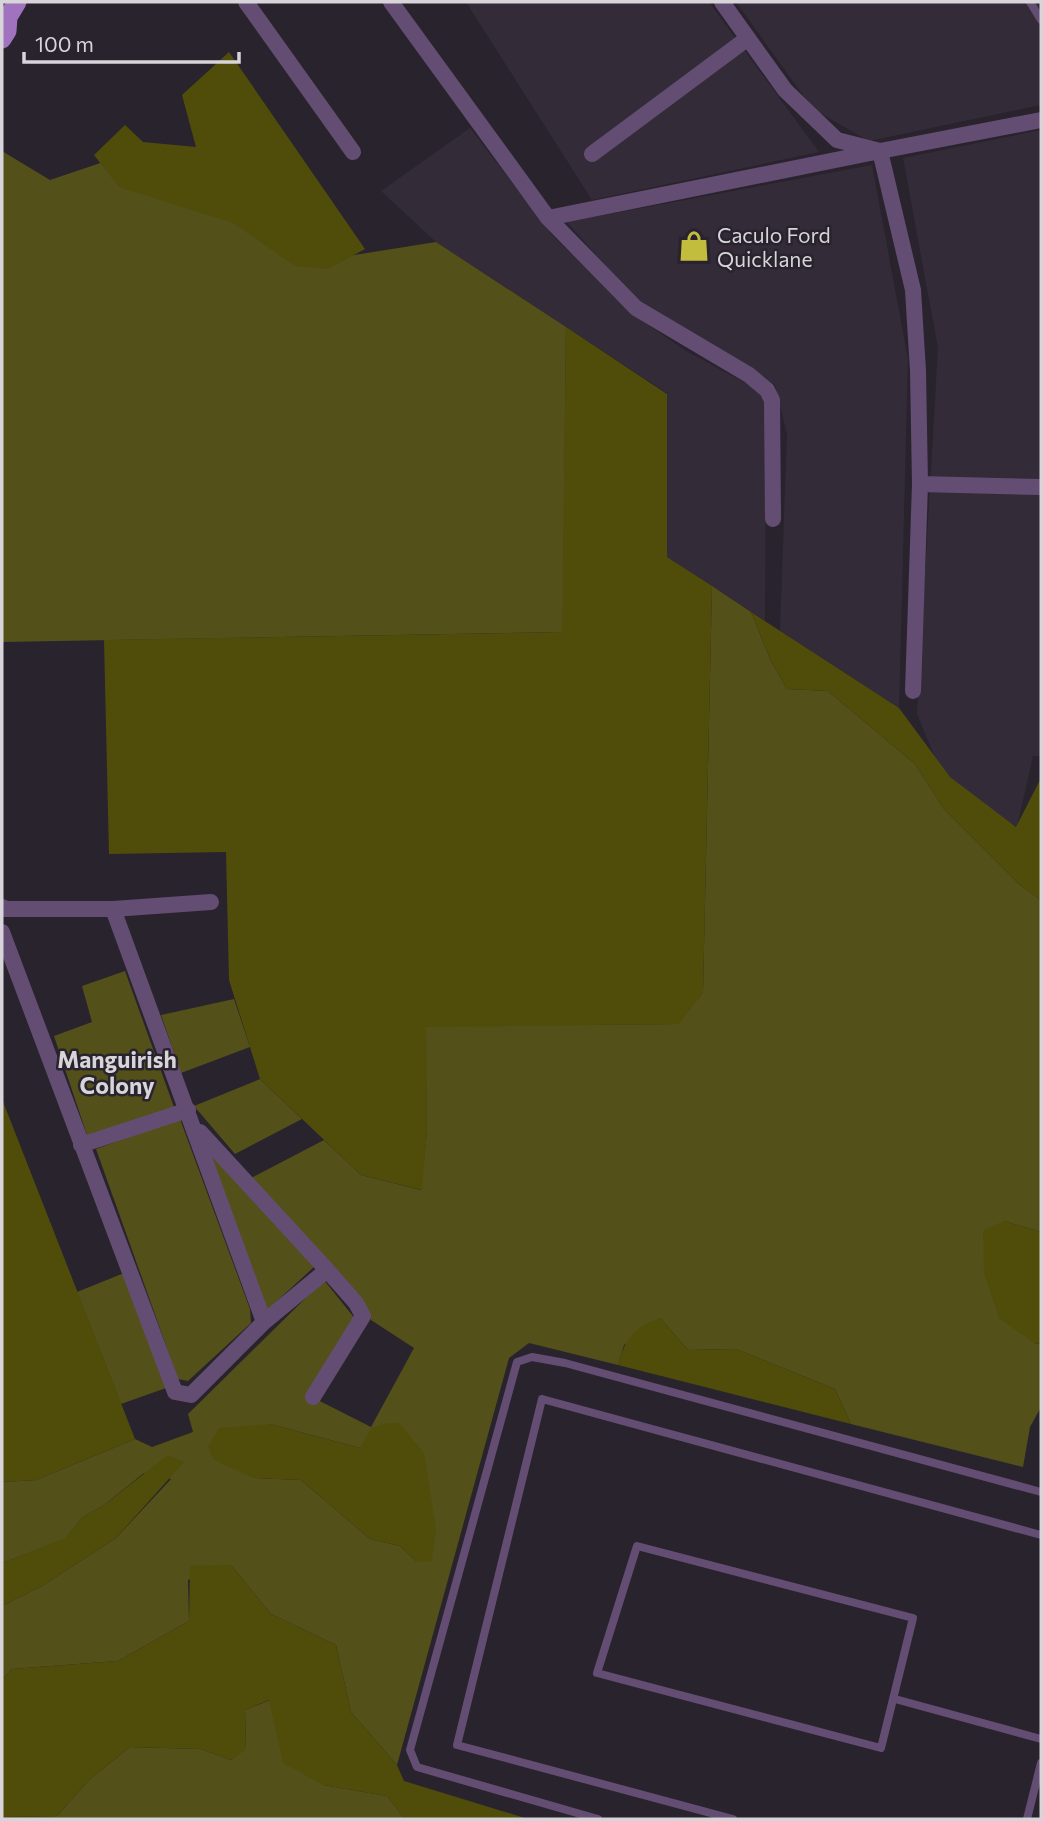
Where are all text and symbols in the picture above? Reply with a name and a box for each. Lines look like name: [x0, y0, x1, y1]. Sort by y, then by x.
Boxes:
scale bar: [24, 21, 240, 65]
text: 100 m: [35, 31, 94, 56]
place label: Caculo Ford Quicklane: [717, 222, 831, 271]
shop icon: Caculo Ford Quicklane: [677, 229, 711, 263]
district label: Manguirish Colony: [57, 1045, 177, 1099]

